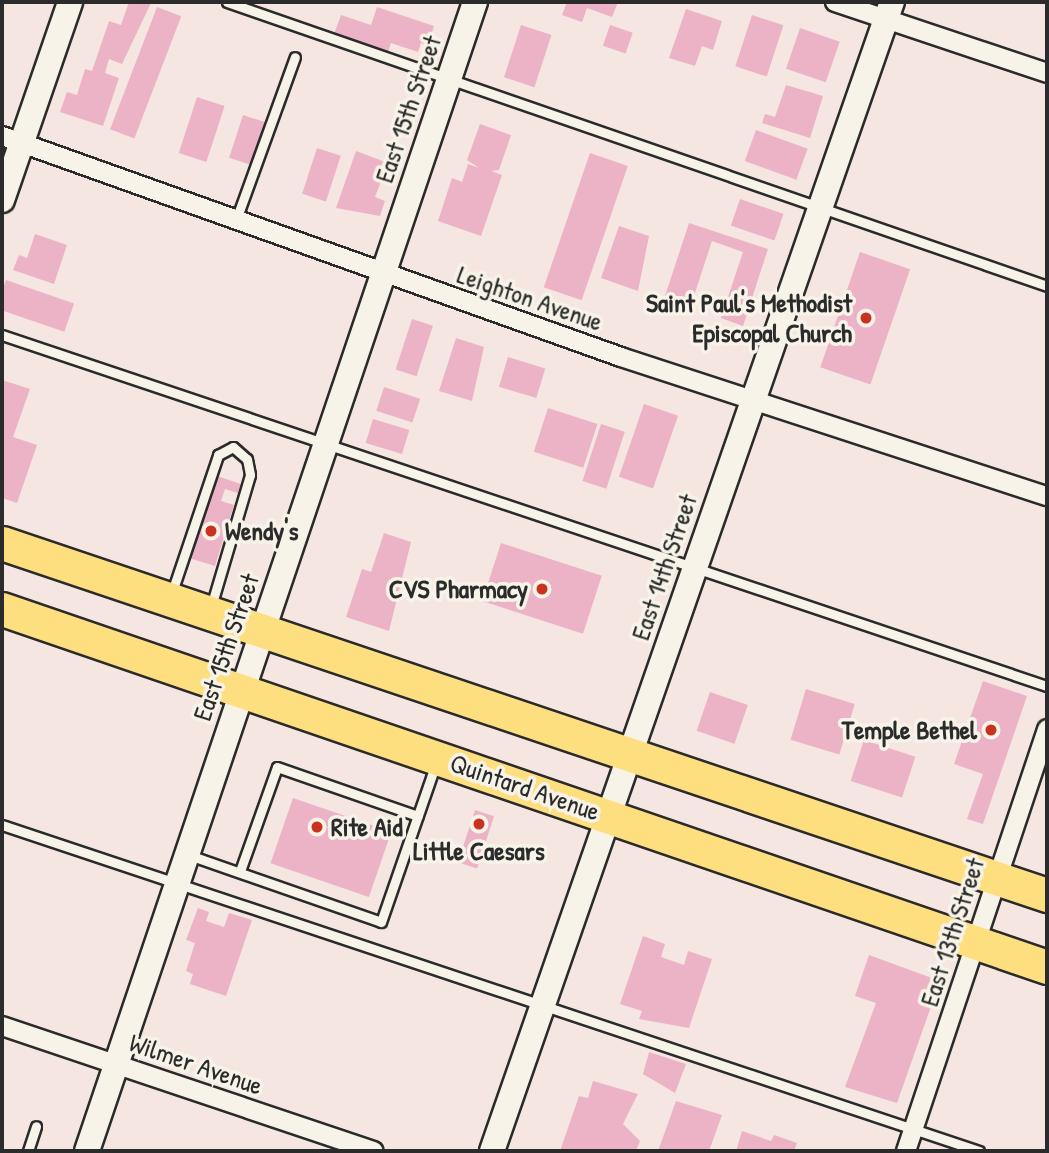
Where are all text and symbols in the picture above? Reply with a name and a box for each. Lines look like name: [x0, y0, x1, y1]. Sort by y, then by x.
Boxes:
street label: East 15th Street: [368, 31, 448, 187]
street label: Leighton Avenue: [453, 259, 607, 337]
place label: Saint Paul's Methodist Episcopal Church: [646, 287, 852, 348]
marker: Saint Paul's Methodist Episcopal Church: [858, 310, 874, 326]
street label: East 14th Street: [624, 490, 704, 644]
place label: Wendy's: [225, 515, 299, 547]
marker: Wendy's: [203, 523, 219, 539]
street label: East 15th Street: [186, 569, 266, 725]
place label: CVS Pharmacy: [389, 573, 528, 605]
marker: CVS Pharmacy: [534, 581, 550, 597]
place label: Temple Bethel: [842, 714, 977, 746]
marker: Temple Bethel: [983, 722, 999, 738]
street label: Quintard Avenue: [446, 747, 604, 827]
place label: Rite Aid: [331, 811, 403, 843]
marker: Little Caesars: [471, 816, 487, 832]
marker: Rite Aid: [309, 819, 325, 835]
place label: Little Caesars: [413, 835, 545, 867]
street label: East 13th Street: [913, 854, 991, 1010]
street label: Wilmer Avenue: [125, 1027, 267, 1101]

